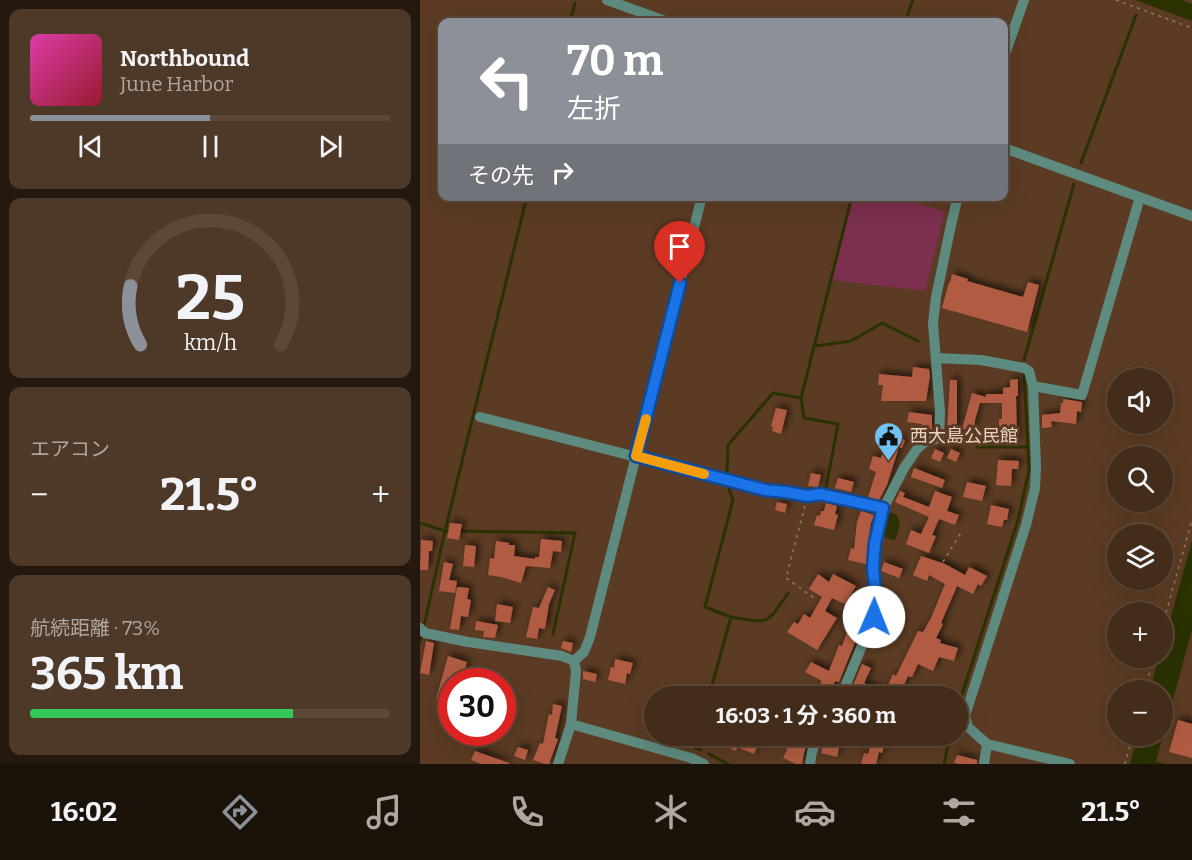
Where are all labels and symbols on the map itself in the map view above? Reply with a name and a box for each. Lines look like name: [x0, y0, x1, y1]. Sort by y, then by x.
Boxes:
pin: [654, 221, 705, 283]
public building icon: 西大島公民館: [873, 420, 905, 462]
place label: 西大島公民館: [910, 425, 1018, 447]
position arrow: [842, 585, 906, 649]
speed limit sign: 30: [438, 668, 516, 746]

